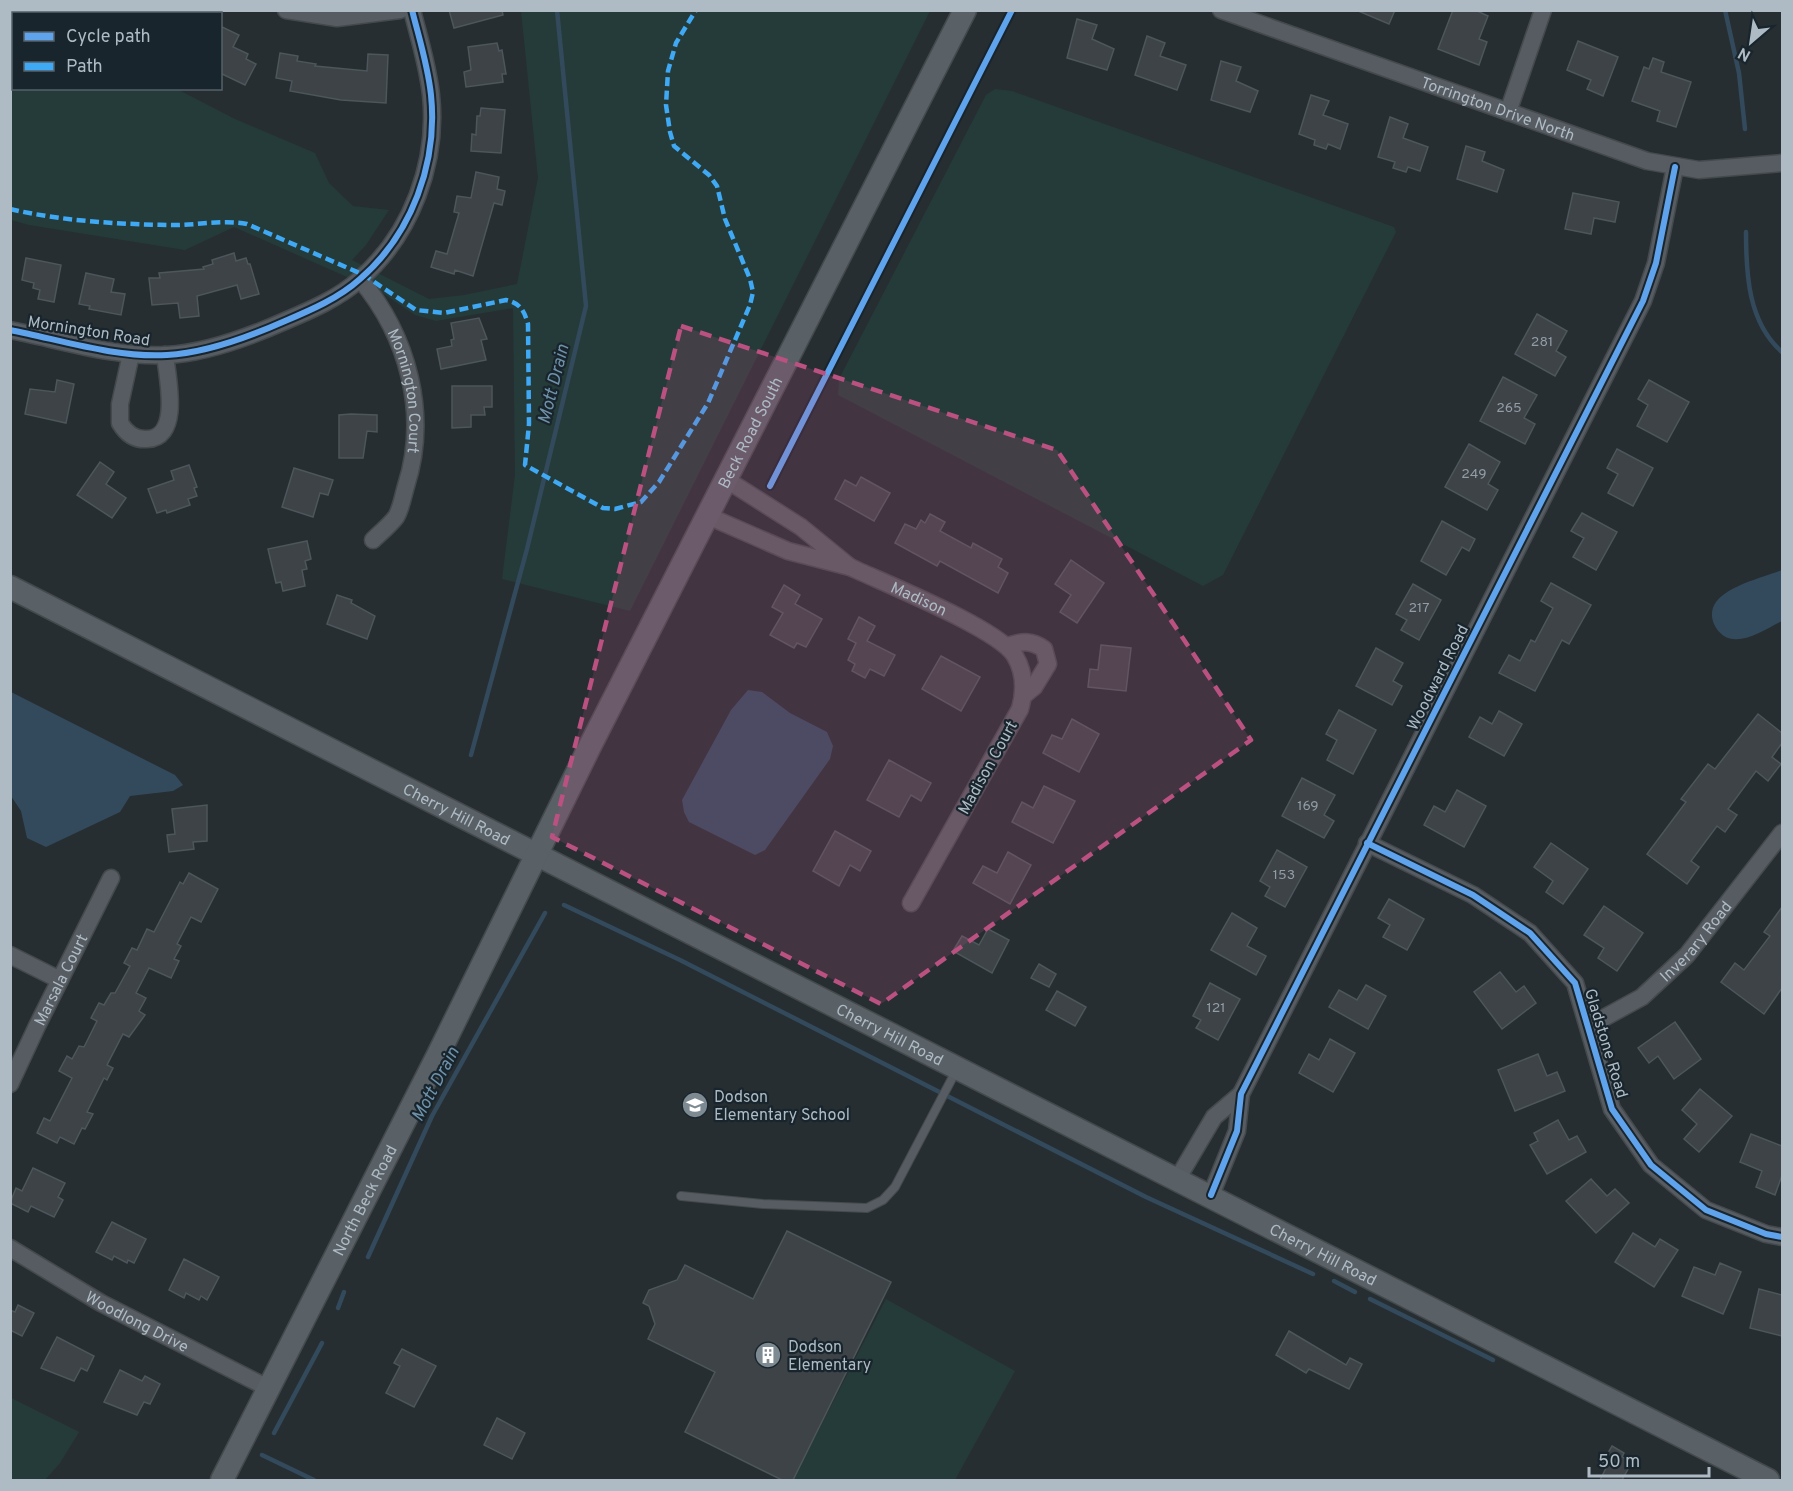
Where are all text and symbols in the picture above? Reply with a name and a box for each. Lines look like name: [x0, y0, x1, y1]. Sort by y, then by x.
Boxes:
legend: [12, 12, 222, 90]
north arrow: [1721, 12, 1781, 72]
text: Cycle path: [66, 26, 151, 49]
text: N: [1735, 42, 1755, 65]
text: Path: [66, 56, 103, 79]
street label: Torrington Drive North: [1418, 74, 1577, 147]
street label: Mornington Road: [26, 312, 151, 352]
street label: Mornington Court: [382, 326, 423, 455]
house number: 281: [1531, 334, 1553, 351]
water label: Mott Drain: [533, 342, 576, 427]
street label: Beck Road South: [715, 374, 788, 493]
house number: 265: [1496, 400, 1522, 417]
house number: 249: [1461, 466, 1487, 483]
street label: Madison: [887, 578, 950, 622]
house number: 217: [1408, 600, 1430, 617]
street label: Woodward Road: [1404, 622, 1474, 734]
street label: Madison Court: [955, 718, 1023, 818]
street label: Cherry Hill Road: [399, 780, 513, 851]
house number: 169: [1297, 798, 1319, 815]
house number: 153: [1273, 867, 1295, 884]
street label: Inverary Road: [1656, 898, 1737, 987]
street label: Marsala Court: [31, 931, 93, 1030]
street label: Gladstone Road: [1579, 986, 1631, 1101]
street label: Cherry Hill Road: [832, 1000, 946, 1071]
house number: 121: [1206, 1000, 1226, 1017]
water label: Mott Drain: [407, 1043, 466, 1126]
place label: Dodson Elementary School: [714, 1088, 850, 1126]
school or university icon: Dodson Elementary School: [680, 1090, 710, 1120]
street label: North Beck Road: [329, 1142, 403, 1260]
street label: Cherry Hill Road: [1265, 1220, 1379, 1291]
street label: Woodlong Drive: [81, 1288, 191, 1358]
place label: Dodson Elementary: [788, 1338, 871, 1376]
building icon: Dodson Elementary: [753, 1340, 783, 1370]
scale bar: [1589, 1440, 1709, 1478]
text: 50 m: [1598, 1451, 1640, 1474]

